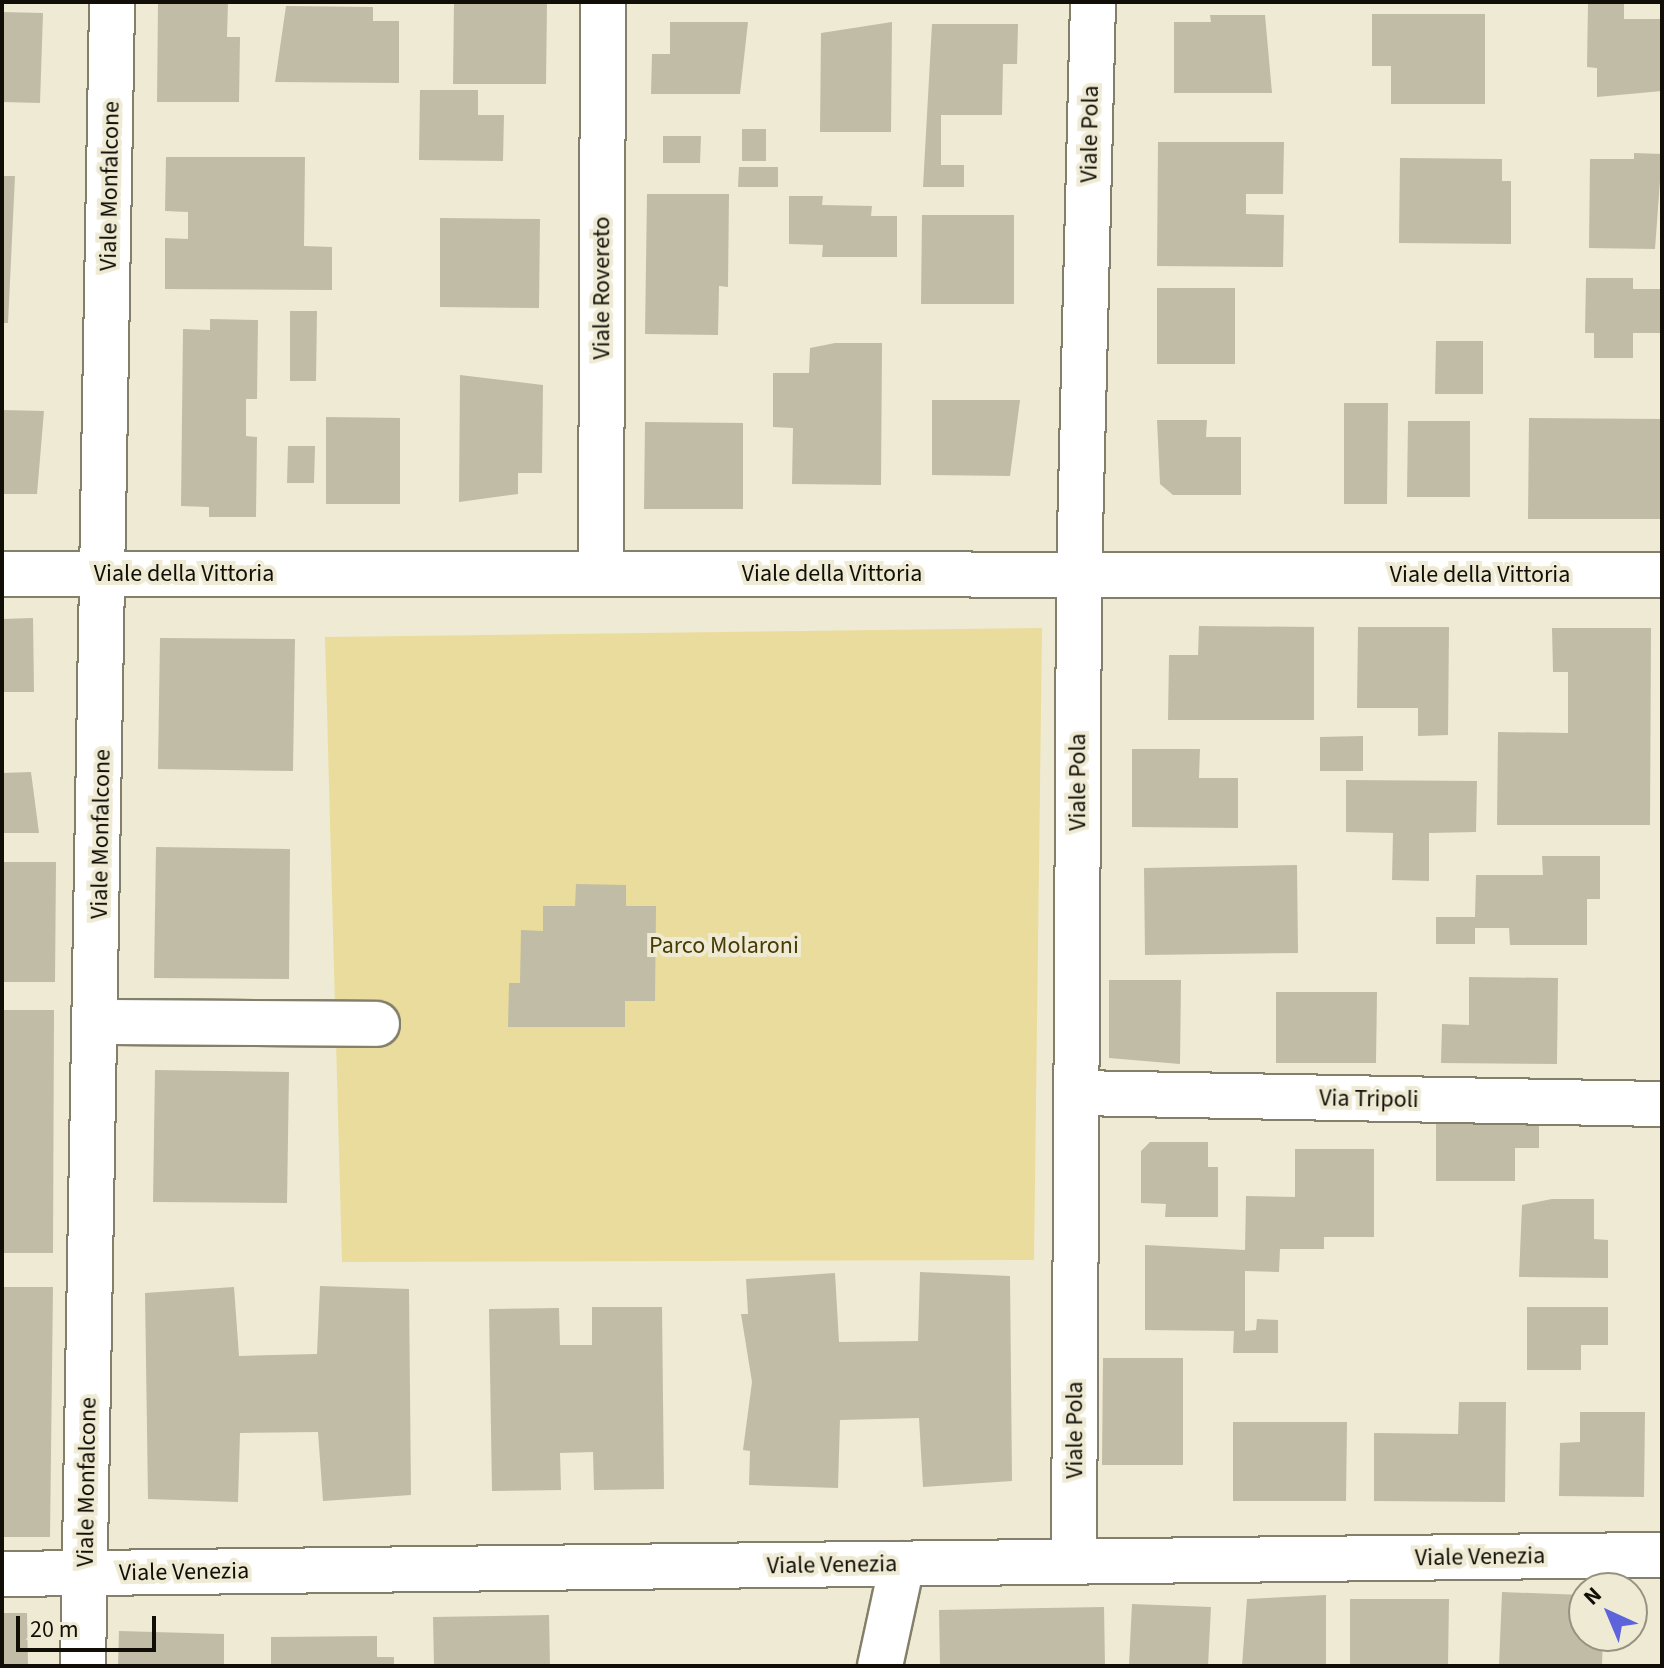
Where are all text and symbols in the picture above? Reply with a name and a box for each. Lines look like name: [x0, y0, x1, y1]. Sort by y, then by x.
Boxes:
street label: Viale Pola: [1075, 85, 1105, 183]
street label: Viale Monfalcone: [94, 101, 126, 271]
street label: Viale Rovereto: [588, 216, 616, 360]
street label: Viale della Vittoria: [94, 560, 274, 588]
street label: Viale della Vittoria: [742, 560, 922, 588]
street label: Viale della Vittoria: [1390, 561, 1570, 589]
street label: Viale Pola: [1064, 733, 1092, 831]
street label: Viale Monfalcone: [85, 749, 117, 919]
park label: Parco Molaroni: [649, 932, 799, 960]
street label: Via Tripoli: [1319, 1084, 1419, 1114]
street label: Viale Pola: [1061, 1381, 1089, 1479]
street label: Viale Monfalcone: [71, 1397, 103, 1567]
street label: Viale Venezia: [1415, 1541, 1545, 1573]
street label: Viale Venezia: [767, 1549, 897, 1581]
street label: Viale Venezia: [119, 1556, 249, 1588]
north arrow: [1568, 1572, 1648, 1652]
text: N: [1576, 1580, 1609, 1613]
scale bar: [20, 1600, 160, 1650]
text: 20 m: [30, 1612, 79, 1647]

